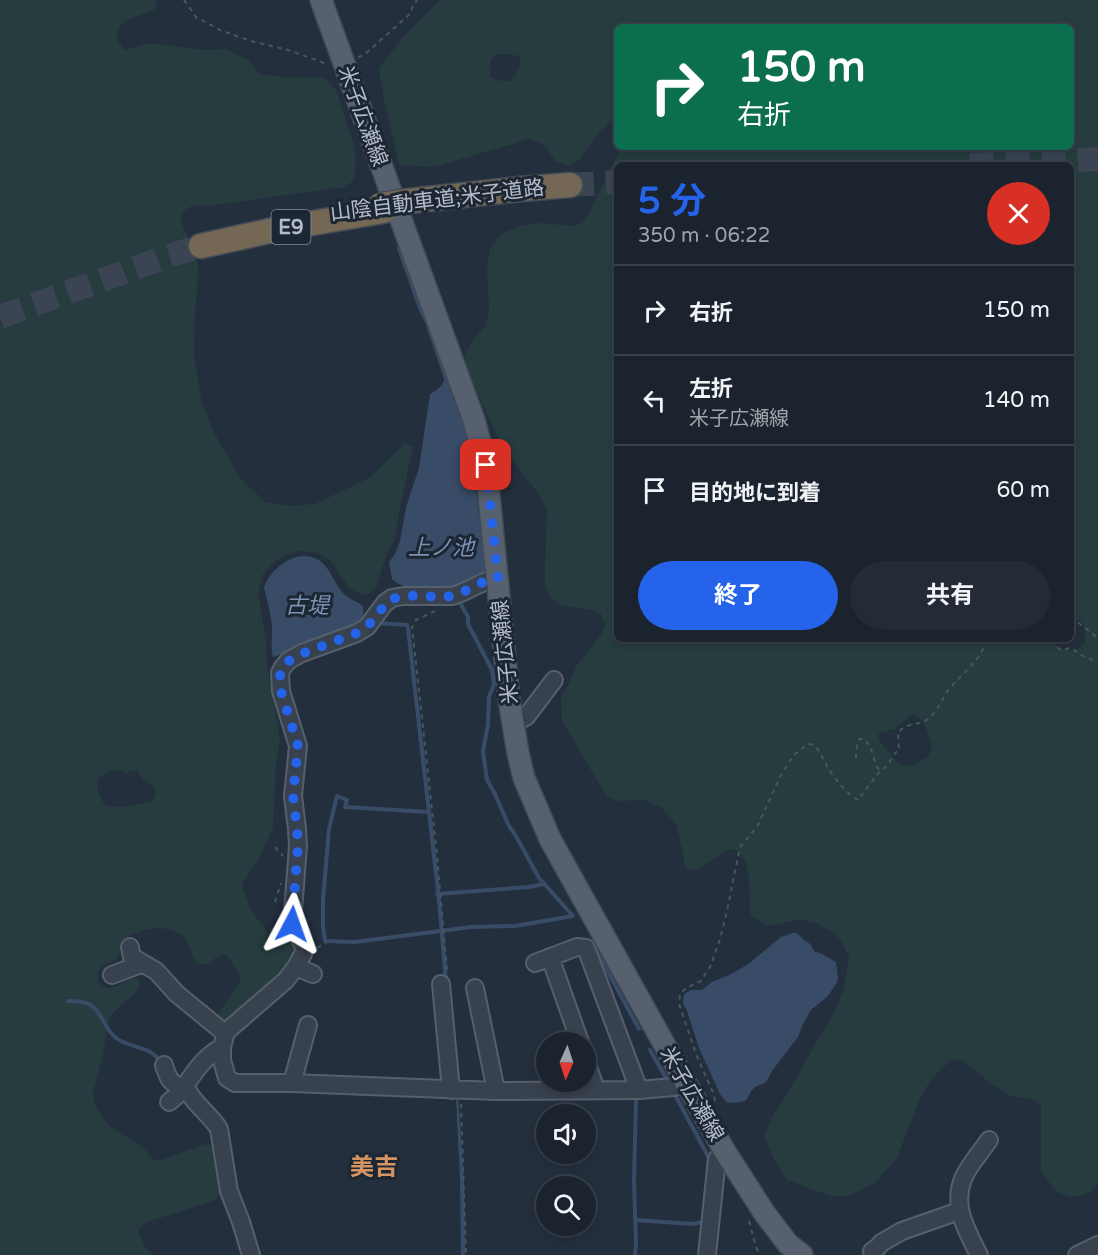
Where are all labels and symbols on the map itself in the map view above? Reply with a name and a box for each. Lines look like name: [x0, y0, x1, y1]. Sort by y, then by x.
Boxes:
street label: 米子広瀬線: [333, 63, 392, 170]
street label: 山陰自動車道;米子道路: [329, 175, 546, 226]
road number: E9: [272, 210, 310, 244]
pin: [460, 439, 511, 490]
water label: 上ノ池: [408, 535, 476, 561]
water label: 古堤: [285, 593, 331, 619]
street label: 米子広瀬線: [488, 598, 523, 705]
position arrow: [260, 892, 324, 956]
north arrow: [536, 1032, 596, 1092]
street label: 米子広瀬線: [654, 1043, 729, 1146]
district label: 美吉: [350, 1153, 398, 1182]

